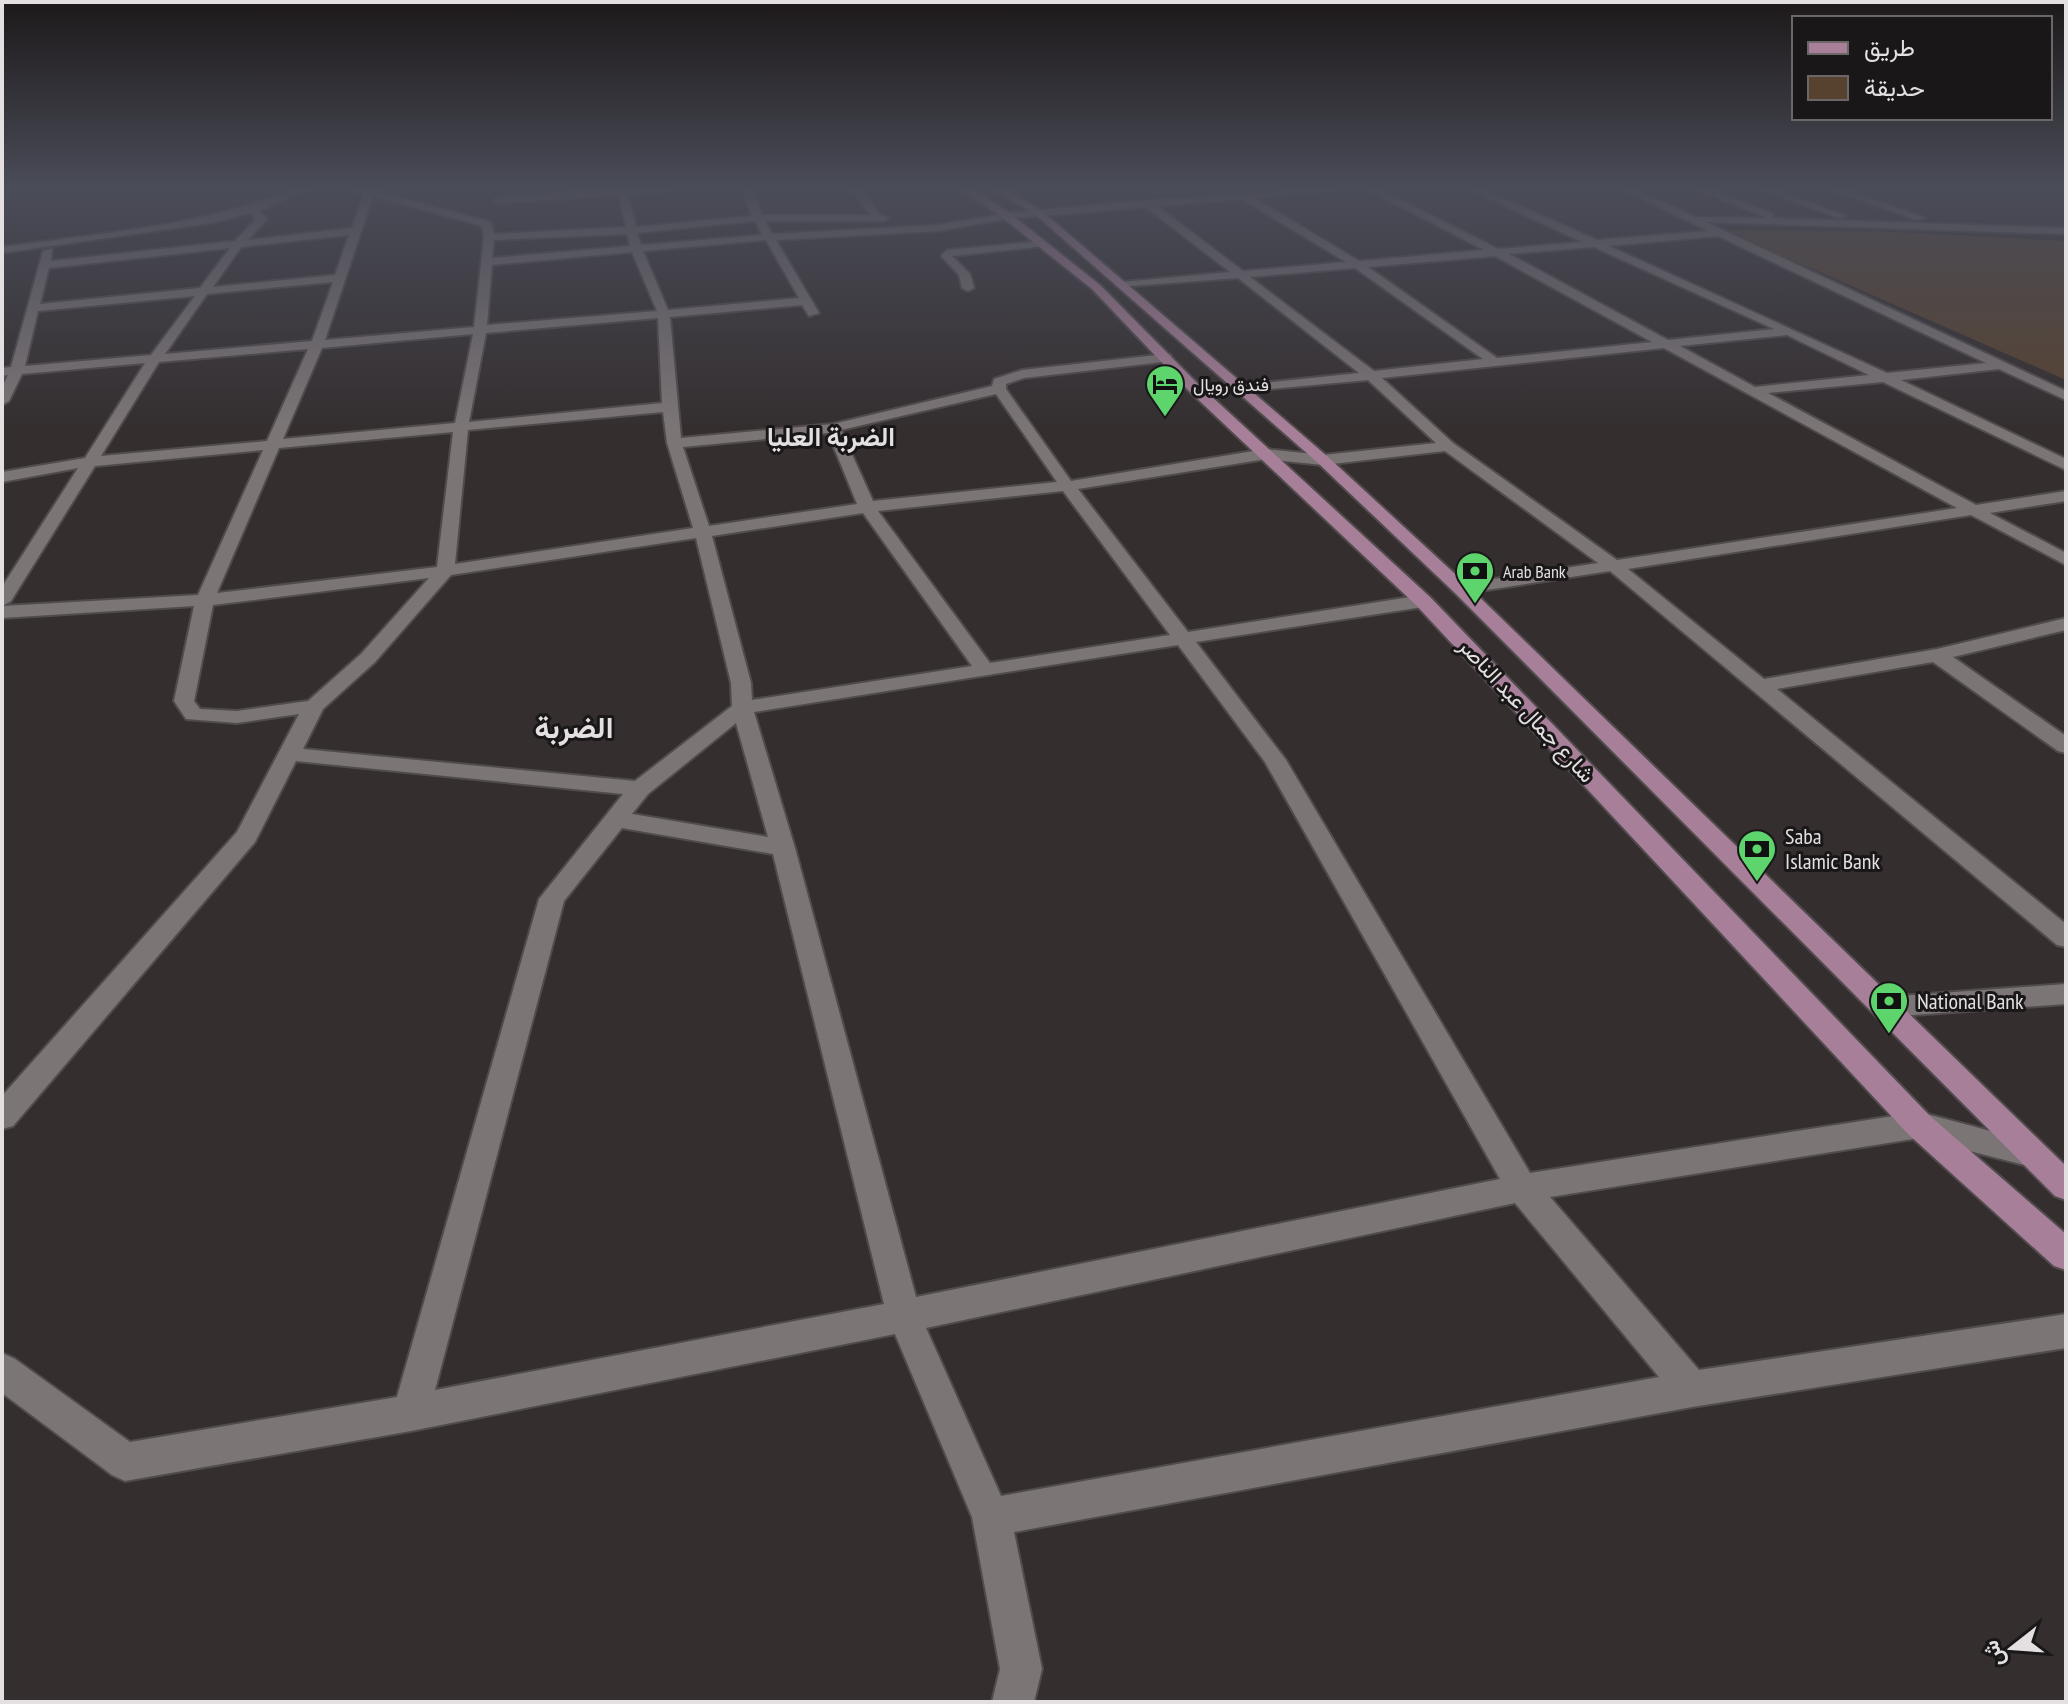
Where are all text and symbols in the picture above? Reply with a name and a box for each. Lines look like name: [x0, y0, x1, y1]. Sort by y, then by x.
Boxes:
legend: [1792, 16, 2052, 120]
text: طريق: [1864, 32, 1915, 63]
text: حديقة: [1864, 72, 1925, 103]
hotel icon: فندق رويال: [1144, 363, 1186, 418]
place label: فندق رويال: [1193, 373, 1269, 396]
district label: الضربة العليا: [767, 420, 895, 453]
bank icon: Arab Bank: [1454, 550, 1496, 605]
place label: Arab Bank: [1503, 560, 1566, 583]
street label: شارع جمال عبد الناصر: [1451, 631, 1601, 789]
district label: الضربة: [535, 707, 613, 746]
place label: Saba Islamic Bank: [1785, 822, 1880, 875]
bank icon: Saba Islamic Bank: [1736, 828, 1778, 883]
bank icon: National Bank: [1868, 980, 1910, 1035]
place label: National Bank: [1917, 987, 2024, 1015]
north arrow: [1972, 1608, 2052, 1688]
text: ش: [1976, 1637, 2010, 1671]

